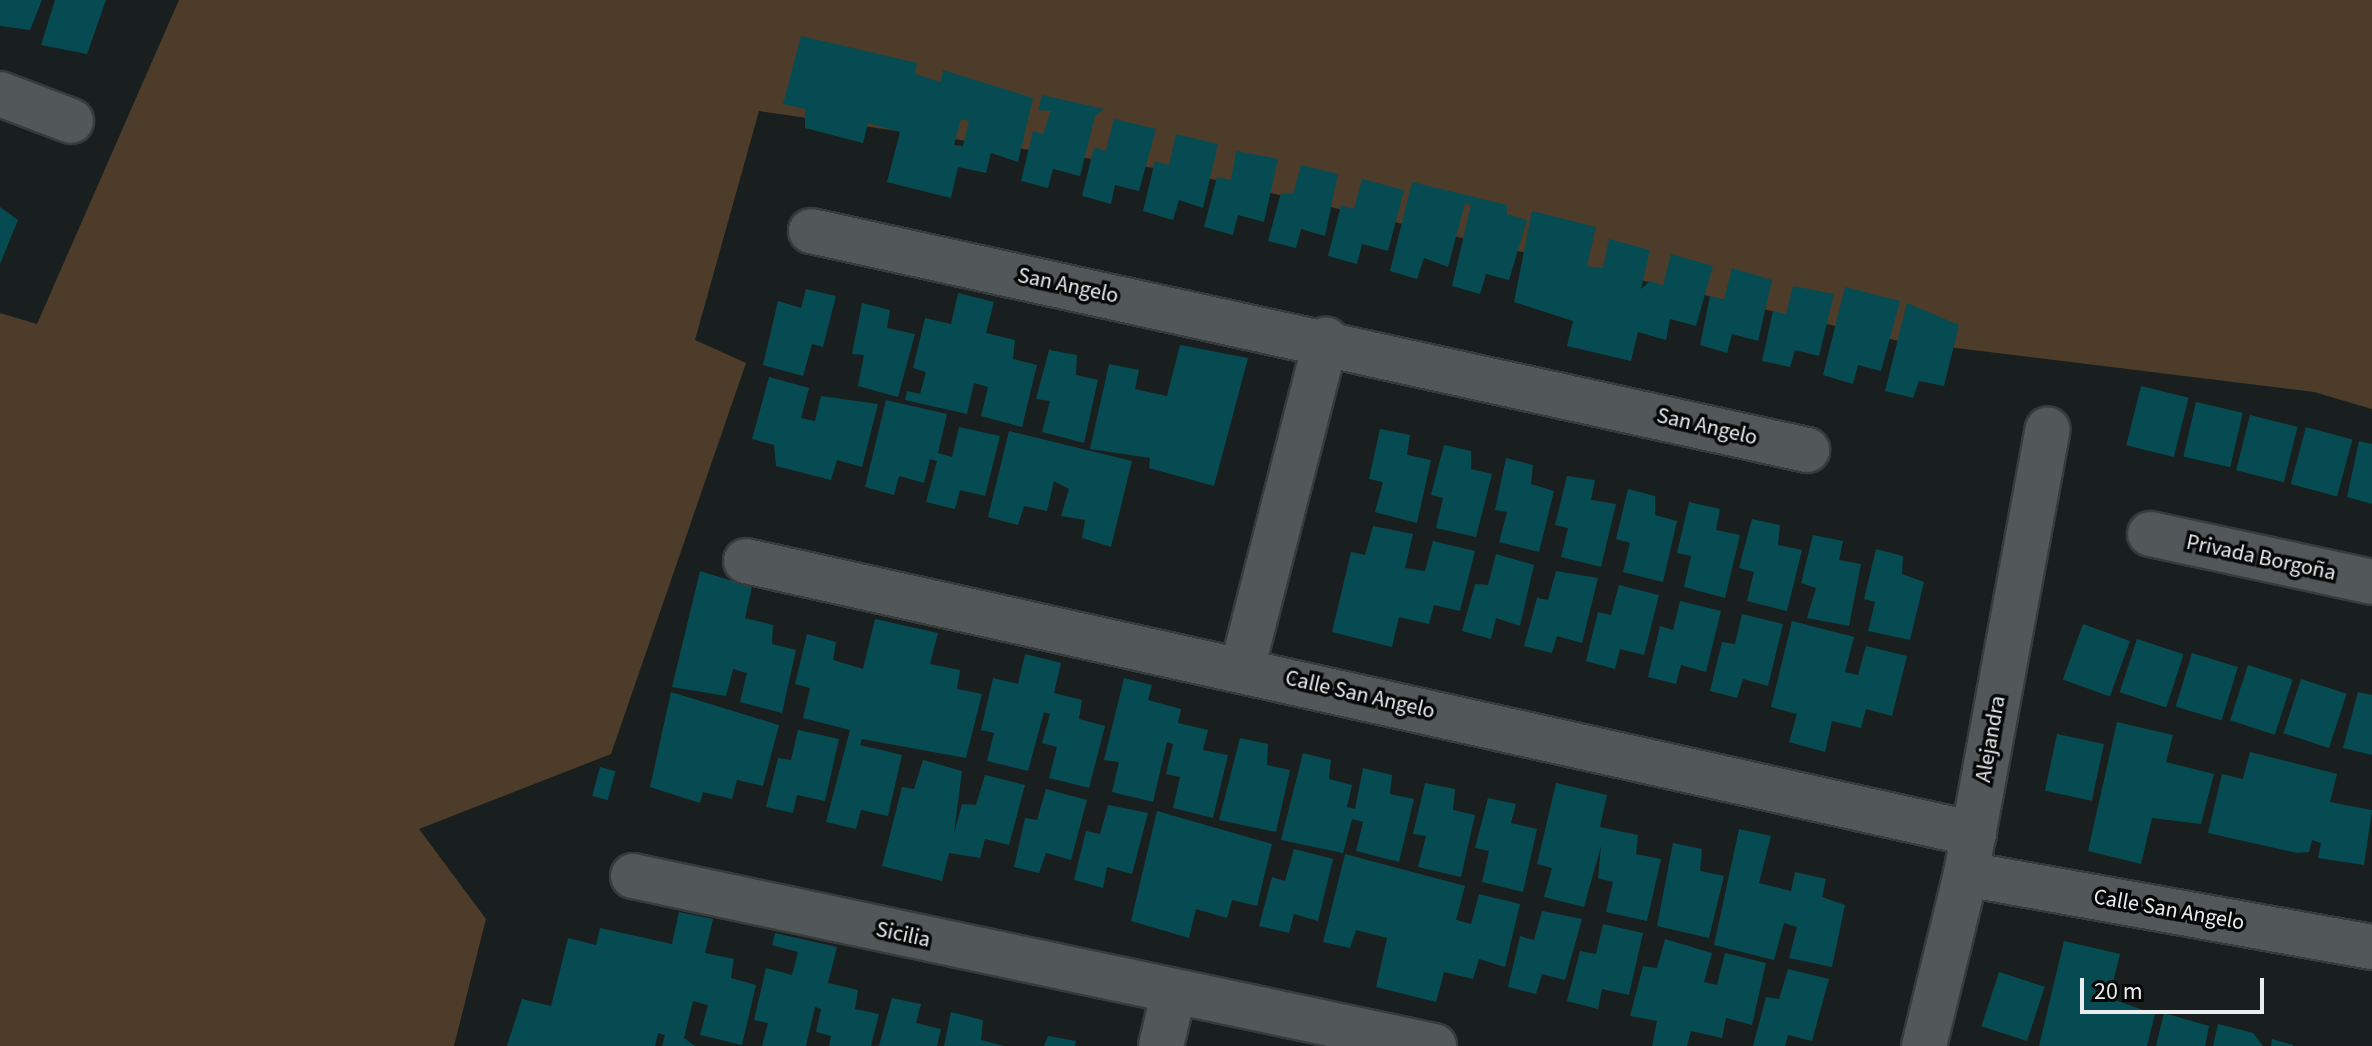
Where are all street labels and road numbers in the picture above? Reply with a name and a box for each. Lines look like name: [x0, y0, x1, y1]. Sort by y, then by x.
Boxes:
street label: San Angelo: [1015, 262, 1121, 310]
street label: San Angelo: [1654, 403, 1760, 451]
street label: Privada Borgoña: [2184, 529, 2338, 587]
street label: Calle San Angelo: [1283, 665, 1437, 725]
street label: Alejandra: [1970, 694, 2012, 784]
street label: Calle San Angelo: [2092, 884, 2246, 936]
street label: Sicilia: [873, 916, 933, 954]

